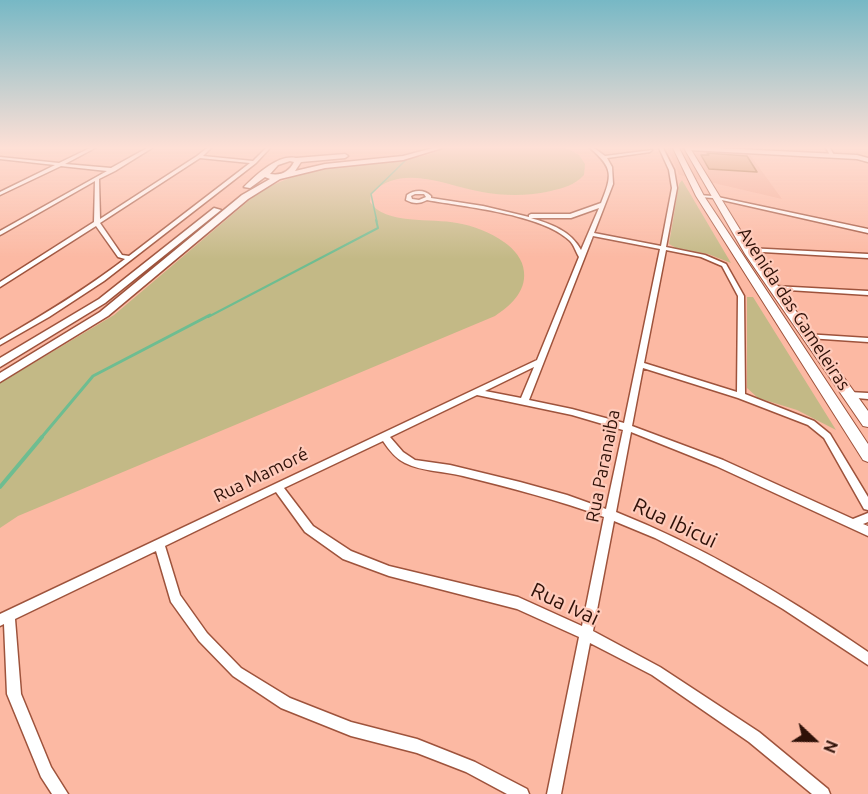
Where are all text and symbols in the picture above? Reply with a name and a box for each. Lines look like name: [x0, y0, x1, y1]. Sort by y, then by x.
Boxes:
street label: Avenida das Gameleiras: [733, 223, 855, 395]
street label: Rua Paranaiba: [581, 408, 625, 524]
street label: Rua Mamoré: [210, 443, 312, 507]
street label: Rua Ibicui: [629, 492, 721, 554]
street label: Rua Ivai: [527, 577, 603, 631]
north arrow: [784, 710, 844, 770]
text: N: [820, 738, 841, 756]

